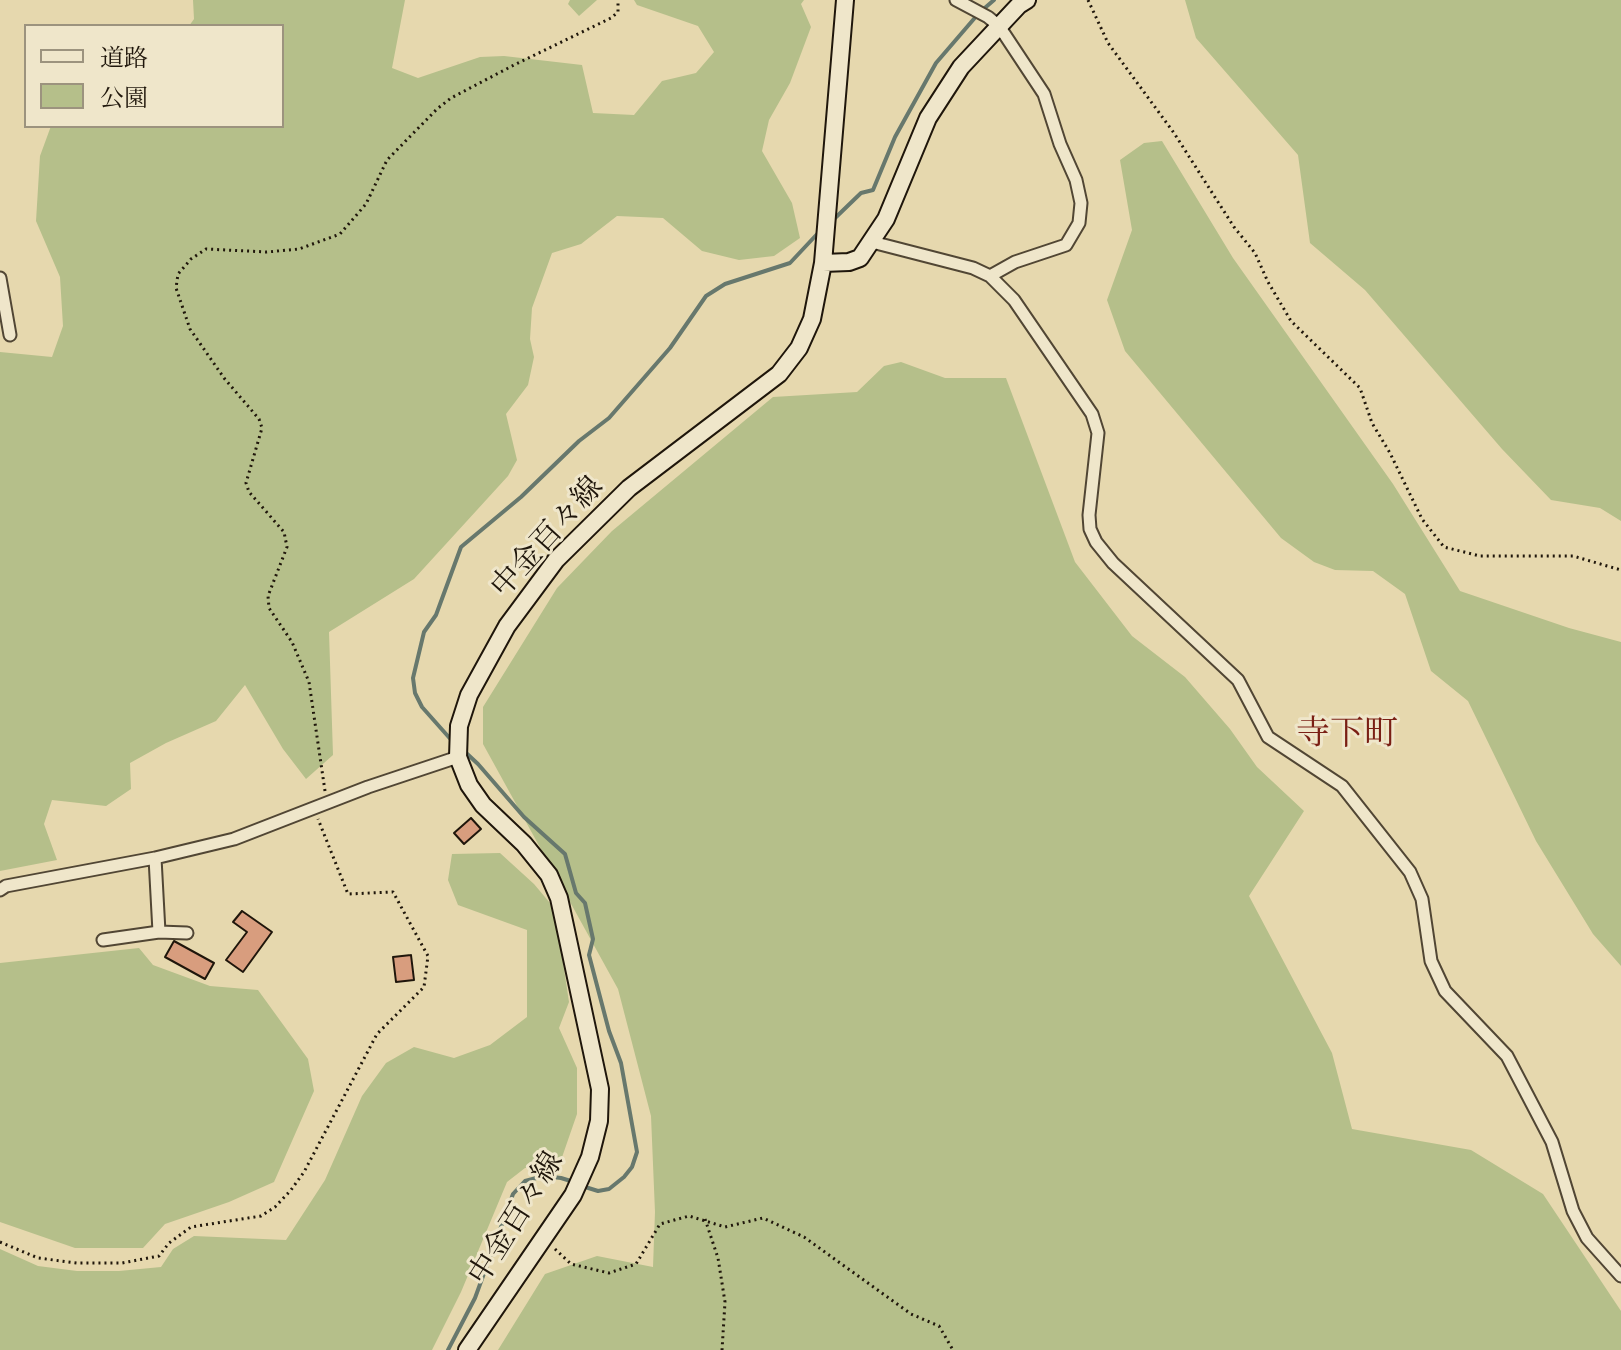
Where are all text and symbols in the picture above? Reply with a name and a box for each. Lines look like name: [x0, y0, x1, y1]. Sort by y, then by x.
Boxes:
legend: [24, 24, 284, 128]
text: 道路: [100, 40, 148, 75]
text: 公園: [100, 80, 148, 115]
street label: 中金百々線: [484, 470, 612, 606]
district label: 寺下町: [1296, 715, 1398, 755]
street label: 中金百々線: [462, 1146, 572, 1292]

